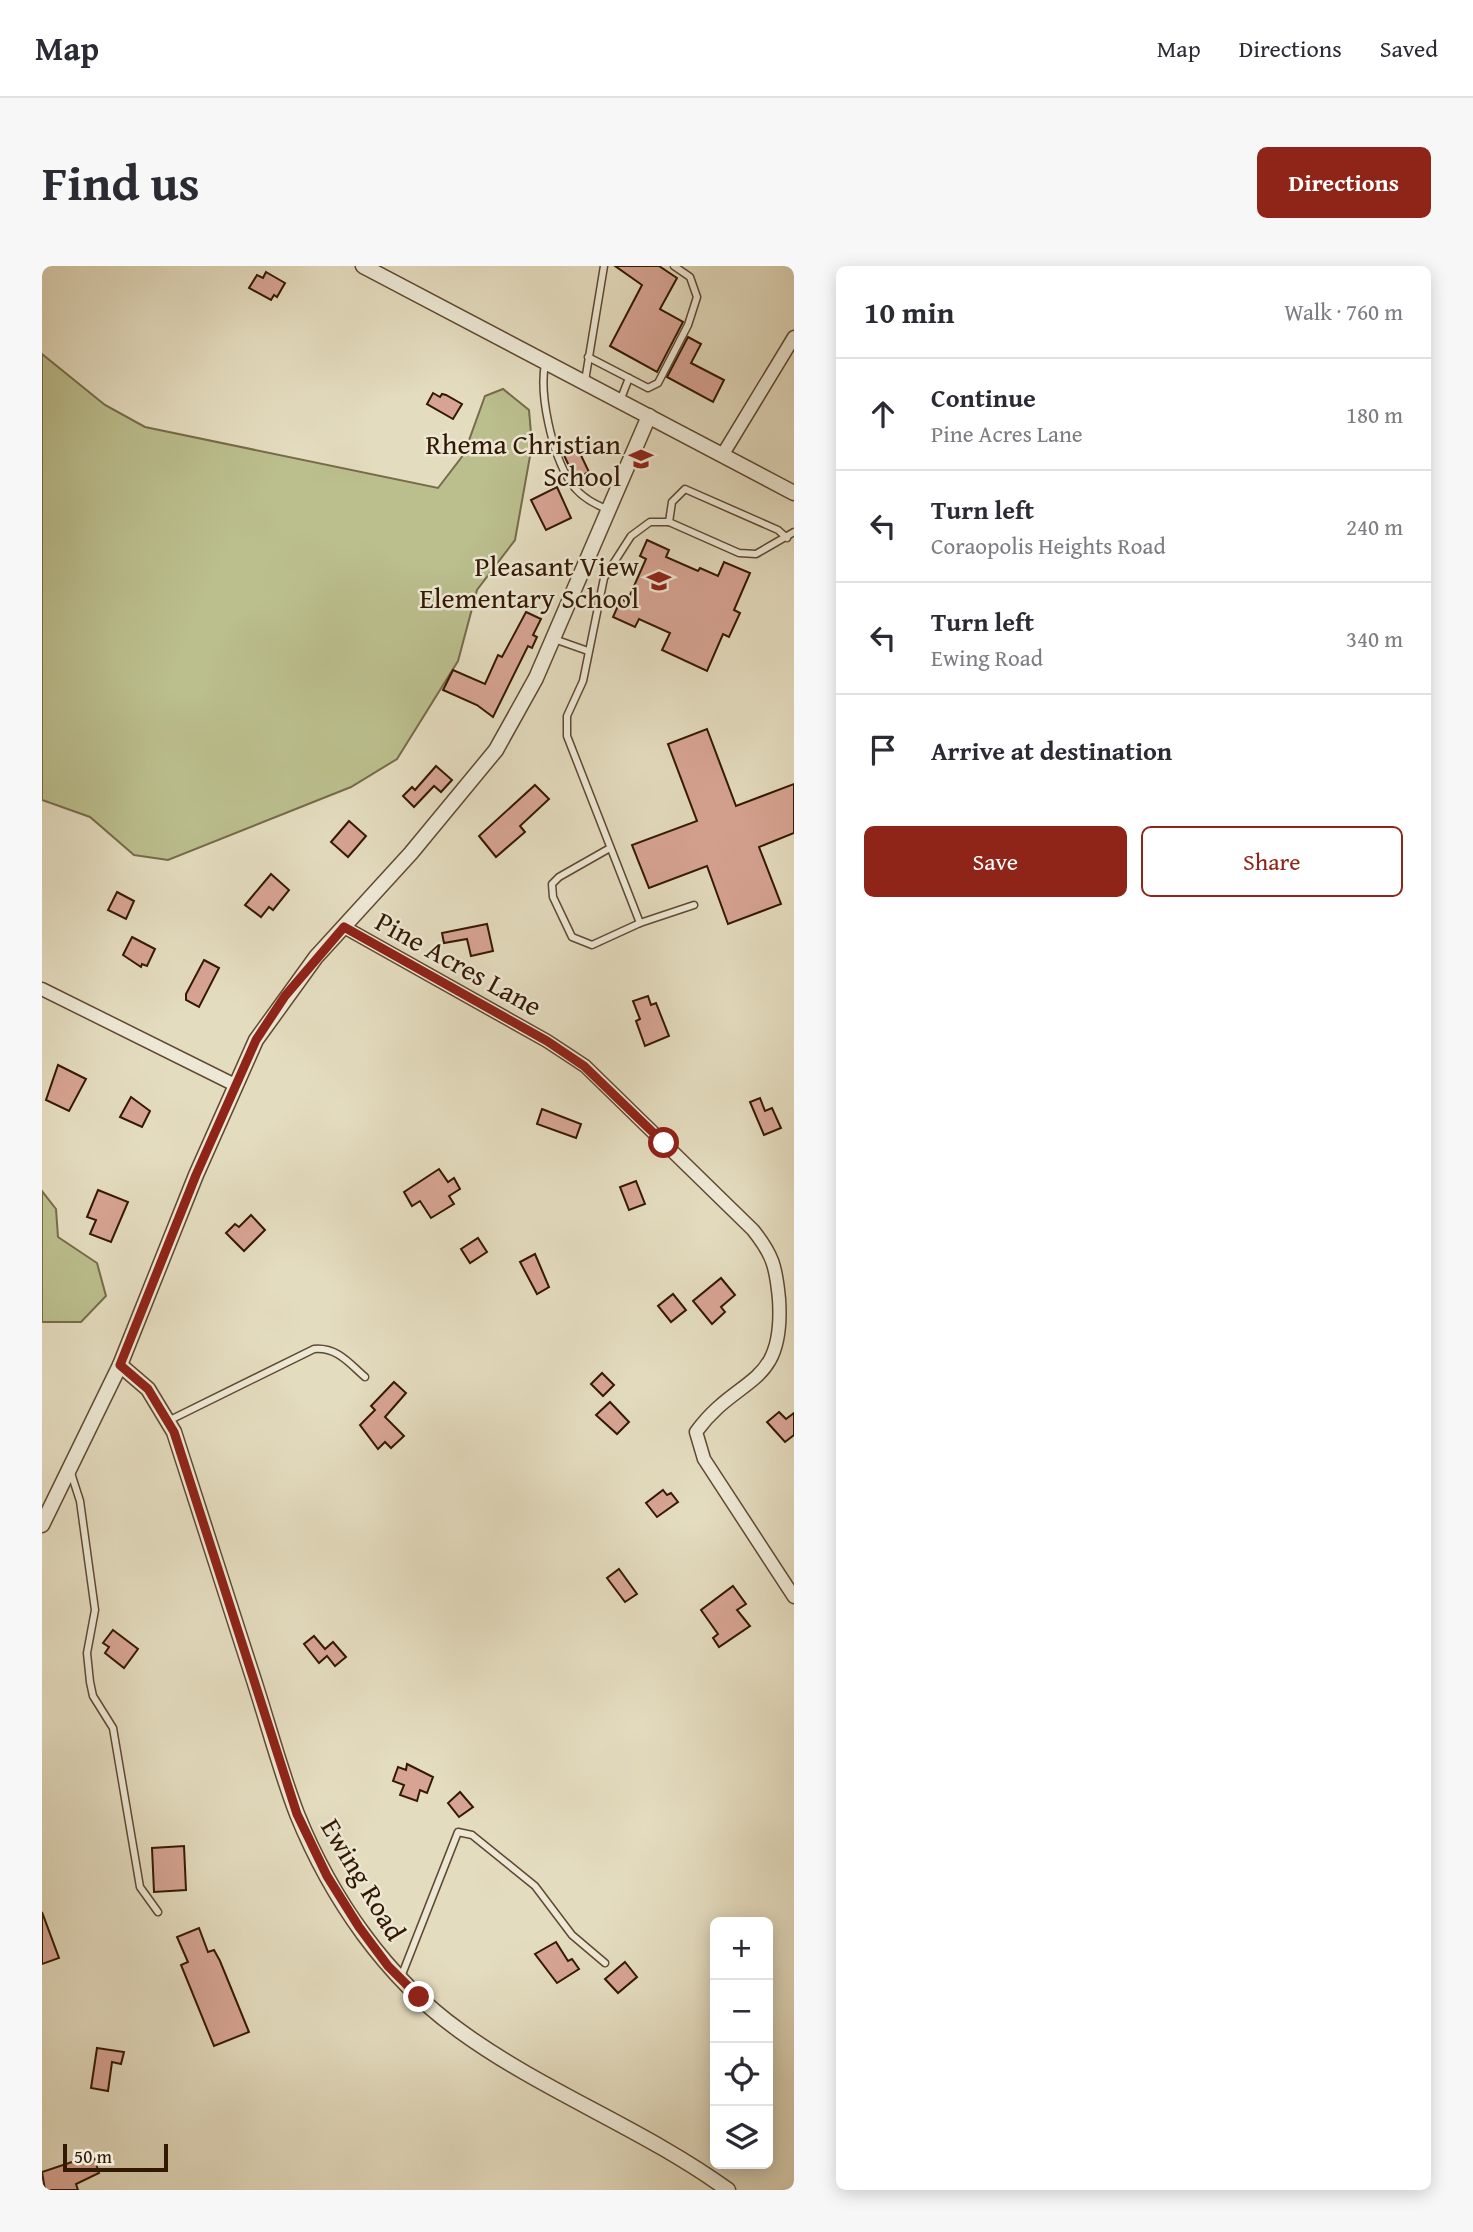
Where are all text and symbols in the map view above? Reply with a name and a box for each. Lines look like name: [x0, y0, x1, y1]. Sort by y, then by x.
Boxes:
text: Map: [35, 24, 99, 72]
text: Map: [1157, 31, 1201, 66]
text: Directions: [1239, 31, 1342, 66]
text: Saved: [1380, 31, 1438, 66]
text: Find us: [42, 146, 200, 218]
button: Directions: [1257, 147, 1431, 218]
text: 10 min: [864, 290, 954, 334]
text: Walk · 760 m: [1284, 295, 1403, 328]
text: Continue: [931, 378, 1036, 417]
icon: ahead: [864, 395, 902, 433]
text: 180 m: [1346, 398, 1403, 431]
text: Pine Acres Lane: [931, 417, 1083, 450]
place label: Rhema Christian School: [426, 423, 621, 496]
school or university icon: Rhema Christian School: [627, 445, 655, 473]
text: Turn left: [931, 490, 1034, 529]
icon: left: [864, 507, 902, 545]
text: 240 m: [1346, 510, 1403, 543]
text: Coraopolis Heights Road: [931, 529, 1166, 562]
place label: Pleasant View Elementary School: [420, 545, 639, 618]
school or university icon: Pleasant View Elementary School: [645, 567, 673, 595]
text: Turn left: [931, 602, 1034, 641]
icon: left: [864, 619, 902, 657]
text: 340 m: [1346, 622, 1403, 655]
text: Ewing Road: [931, 641, 1043, 674]
icon: arrive: [864, 731, 902, 769]
text: Arrive at destination: [931, 731, 1172, 770]
button: Save: [864, 826, 1127, 897]
button: Share: [1141, 826, 1403, 897]
street label: Pine Acres Lane: [368, 900, 550, 1026]
route start: [648, 1127, 679, 1158]
street label: Ewing Road: [311, 1810, 417, 1948]
map controls: [710, 1917, 773, 2169]
button: +: [710, 1917, 773, 1980]
button: −: [710, 1980, 773, 2043]
route end: [403, 1981, 434, 2012]
button: locate: [710, 2043, 773, 2106]
button: layers: [710, 2106, 773, 2169]
scale bar: [63, 2141, 168, 2173]
text: 50 m: [74, 2142, 112, 2170]

